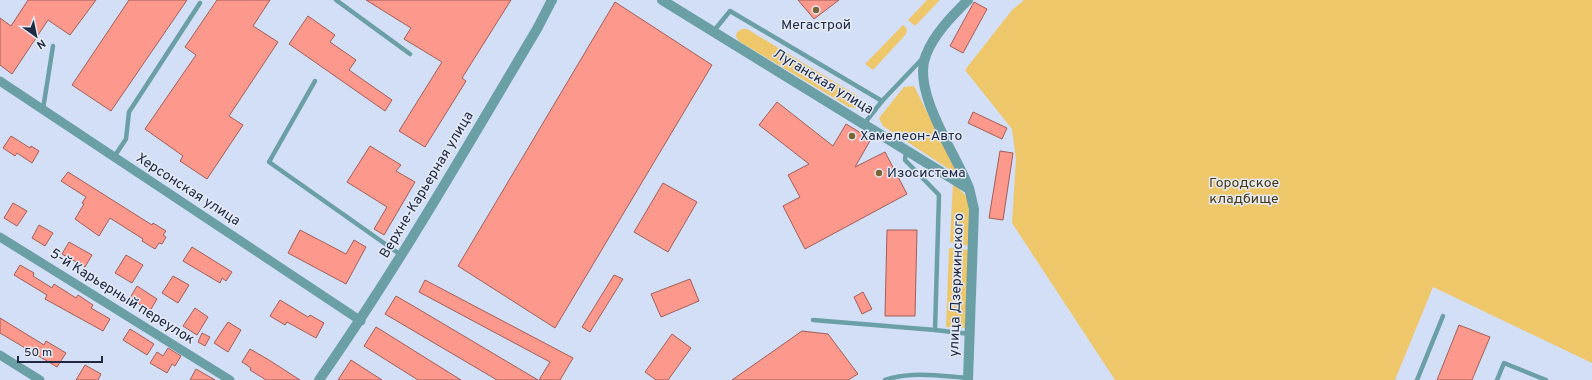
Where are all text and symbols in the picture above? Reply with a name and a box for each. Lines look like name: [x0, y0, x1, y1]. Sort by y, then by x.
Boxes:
marker: Мегастрой: [811, 5, 821, 15]
north arrow: [16, 16, 56, 56]
place label: Мегастрой: [781, 17, 851, 34]
text: N: [34, 36, 48, 52]
street label: Луганская улица: [770, 45, 876, 119]
street label: Верхне-Карьерная улица: [376, 109, 478, 261]
place label: Хамелеон-Авто: [860, 128, 962, 145]
marker: Хамелеон-Авто: [847, 131, 857, 141]
street label: Херсонская улица: [133, 150, 243, 230]
place label: Изосистема: [887, 165, 966, 182]
marker: Изосистема: [874, 168, 884, 178]
park label: Городское кладбище: [1209, 175, 1279, 208]
street label: улица Дзержинского: [946, 213, 968, 357]
street label: 5-й Карьерный переулок: [47, 245, 197, 349]
scale bar: [18, 338, 102, 364]
text: 50 m: [24, 345, 52, 361]

